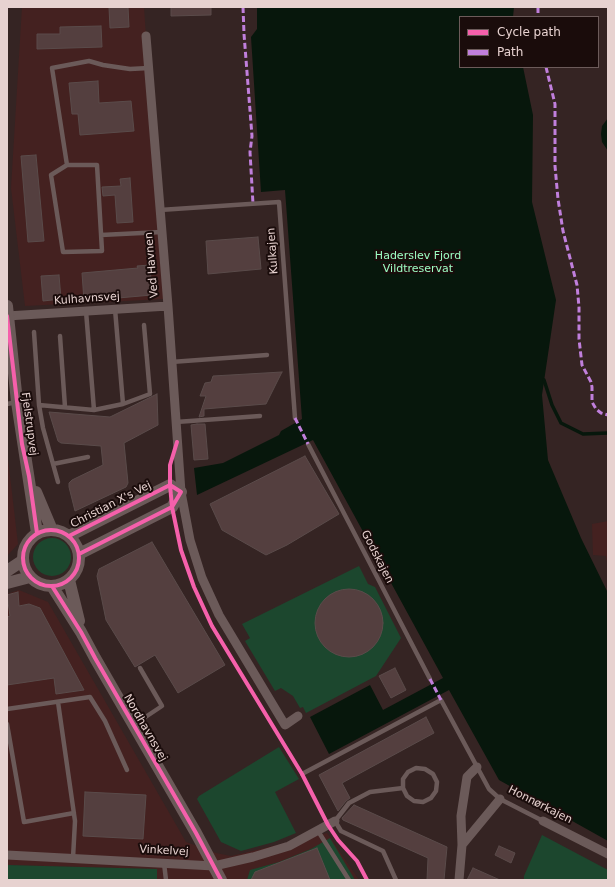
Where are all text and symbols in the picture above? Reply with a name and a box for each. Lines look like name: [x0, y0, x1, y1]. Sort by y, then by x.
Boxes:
legend: [459, 16, 599, 68]
text: Cycle path: [497, 25, 561, 39]
text: Path: [497, 45, 523, 59]
street label: Kulkajen: [265, 227, 281, 275]
street label: Ved Havnen: [143, 231, 161, 299]
park label: Haderslev Fjord Vildtreservat: [375, 249, 461, 275]
street label: Kulhavnsvej: [54, 290, 120, 308]
street label: Fjelstrupvej: [18, 391, 40, 457]
street label: Christian X's Vej: [68, 479, 154, 531]
street label: Godskajen: [358, 528, 396, 586]
street label: Nordhavnsvej: [120, 692, 170, 764]
street label: Honnørkajen: [506, 783, 574, 827]
street label: Vinkelvej: [139, 843, 189, 859]

